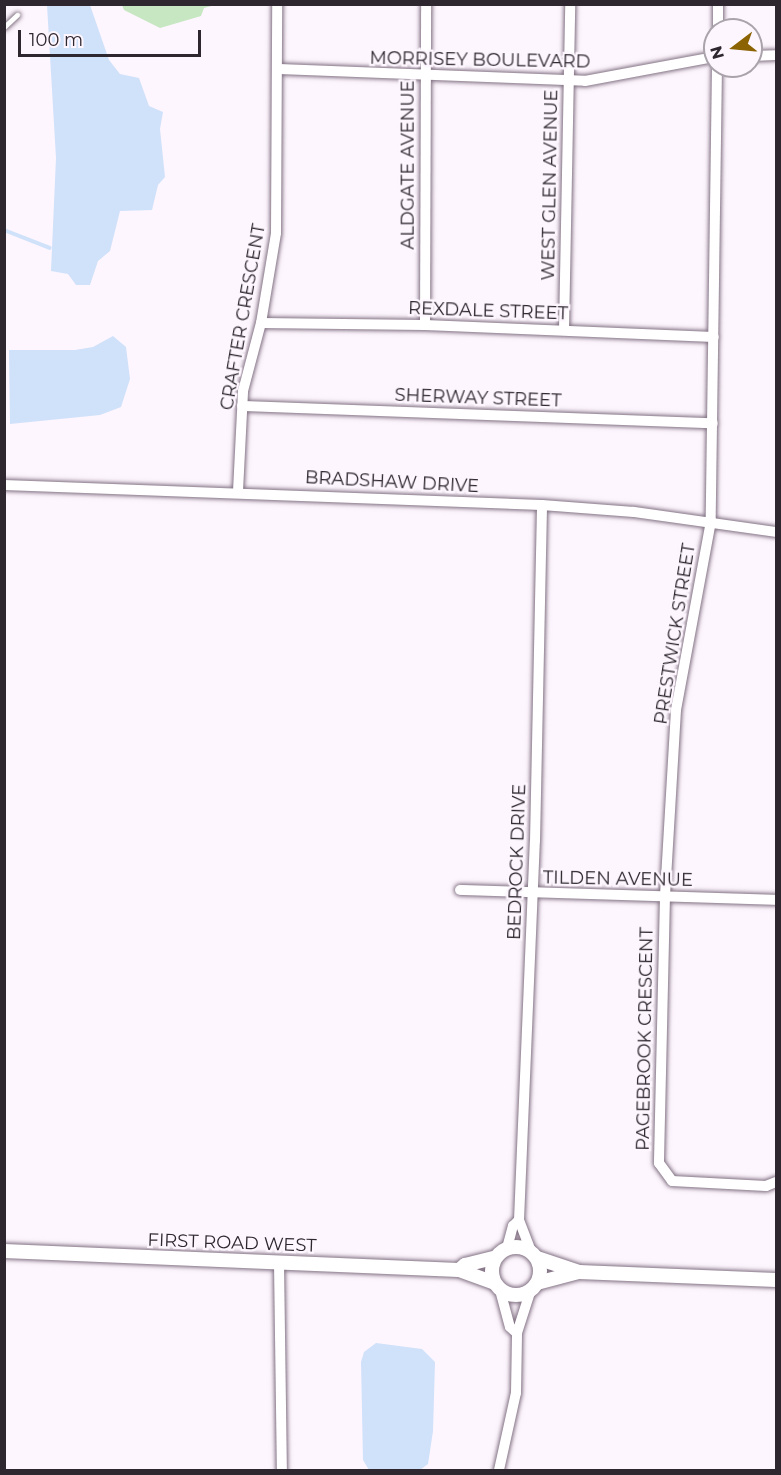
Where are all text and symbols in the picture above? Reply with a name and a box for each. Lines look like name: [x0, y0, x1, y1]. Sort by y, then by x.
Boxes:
scale bar: [21, 18, 204, 56]
north arrow: [703, 18, 763, 78]
text: 100 m: [29, 29, 83, 51]
text: N: [706, 44, 728, 61]
street label: MORRISEY BOULEVARD: [369, 47, 591, 73]
street label: ALDGATE AVENUE: [397, 80, 419, 250]
street label: WEST GLEN AVENUE: [538, 89, 562, 281]
street label: CRAFTER CRESCENT: [216, 222, 270, 412]
street label: REXDALE STREET: [408, 297, 568, 325]
street label: SHERWAY STREET: [394, 384, 562, 412]
street label: BRADSHAW DRIVE: [304, 467, 480, 497]
street label: PRESTWICK STREET: [650, 542, 700, 726]
street label: BEDROCK DRIVE: [503, 784, 531, 940]
street label: TILDEN AVENUE: [543, 867, 693, 891]
street label: PAGEBROOK CRESCENT: [632, 927, 658, 1151]
street label: FIRST ROAD WEST: [147, 1229, 317, 1257]

